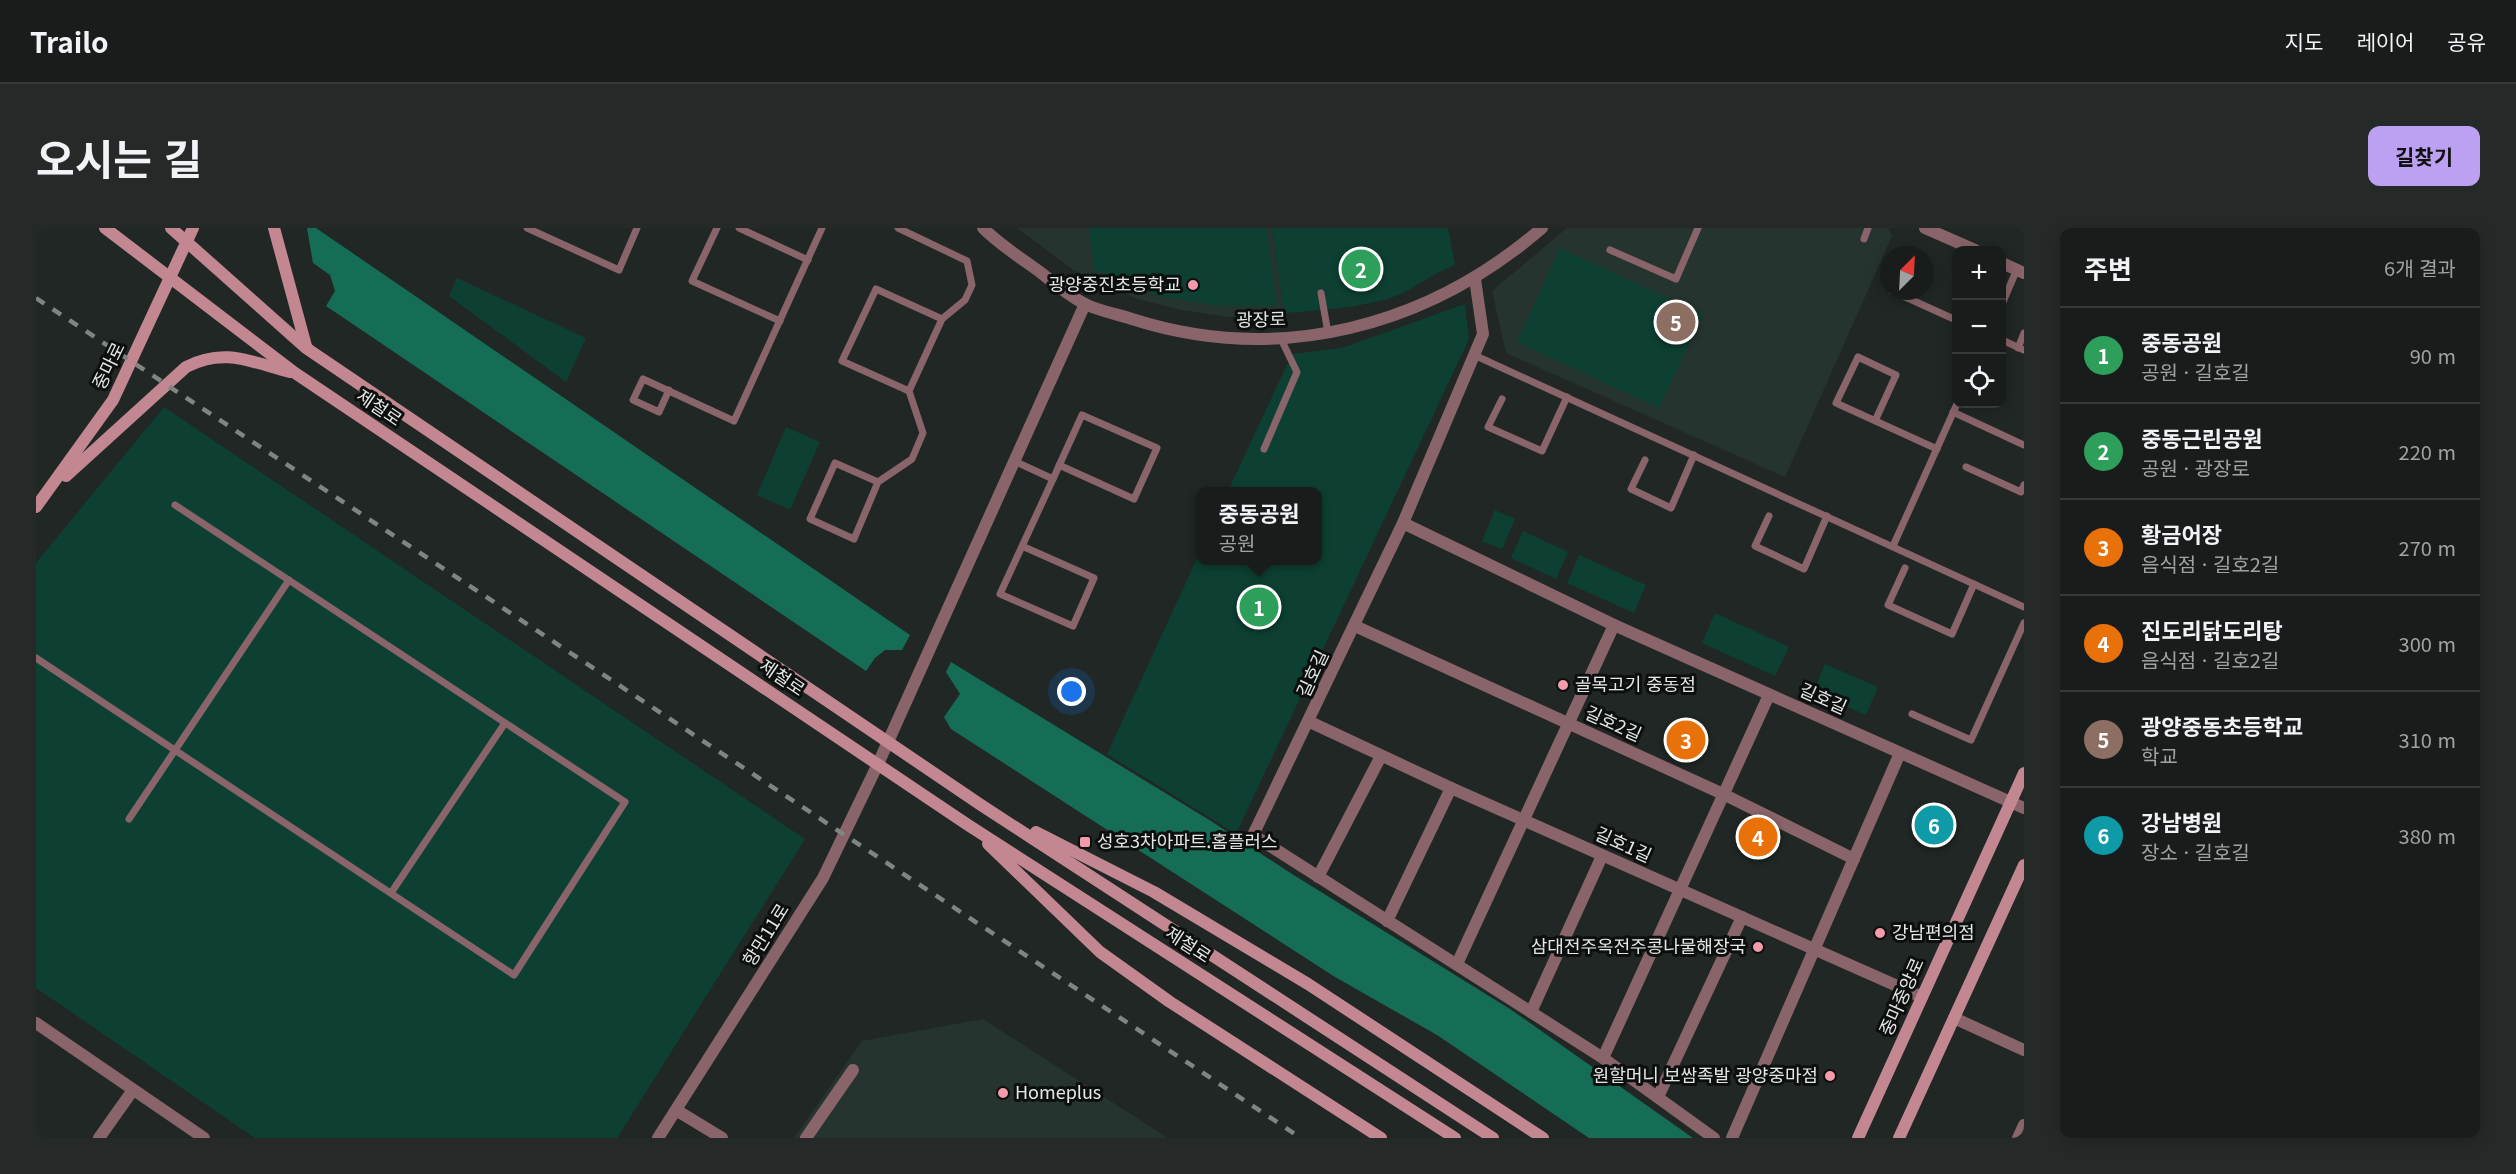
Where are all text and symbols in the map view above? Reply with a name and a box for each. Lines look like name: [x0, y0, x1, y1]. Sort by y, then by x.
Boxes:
text: Trailo: [30, 21, 109, 61]
text: 지도: [2285, 26, 2323, 56]
text: 레이어: [2356, 26, 2414, 56]
text: 공유: [2447, 26, 2486, 56]
text: 오시는 길: [36, 126, 202, 187]
button: 길찾기: [2368, 126, 2480, 186]
pin: 2: [1342, 246, 1380, 291]
north arrow: [1880, 246, 1934, 300]
map controls: [1952, 246, 2006, 408]
button: +: [1952, 246, 2006, 300]
text: 주변: [2084, 249, 2132, 286]
text: 6개 결과: [2384, 253, 2456, 282]
place label: 광양중진초등학교: [1049, 270, 1181, 296]
marker: 광양중진초등학교: [1186, 278, 1200, 292]
pin: 5: [1656, 300, 1696, 344]
button: −: [1952, 300, 2006, 354]
street label: 광장로: [1236, 305, 1286, 331]
text: 중동공원: [2141, 325, 2222, 357]
street label: 중마로: [85, 337, 130, 393]
text: 1: [2098, 341, 2109, 370]
text: 90 m: [2410, 341, 2456, 370]
button: locate: [1952, 354, 2006, 408]
text: 공원 · 길호길: [2141, 357, 2250, 386]
street label: 제철로: [352, 382, 408, 431]
text: 중동근린공원: [2141, 421, 2262, 453]
text: 2: [2098, 437, 2109, 466]
text: 220 m: [2399, 437, 2456, 466]
text: 공원 · 광장로: [2141, 453, 2250, 482]
popup: [1196, 487, 1322, 565]
text: 중동공원: [1219, 496, 1299, 528]
text: 황금어장: [2141, 517, 2222, 549]
text: 공원: [1219, 528, 1255, 557]
text: 3: [2098, 533, 2109, 562]
text: 270 m: [2399, 533, 2456, 562]
text: 음식점 · 길호2길: [2141, 549, 2279, 578]
pin: 1: [1240, 584, 1278, 629]
text: 진도리닭도리탕: [2141, 613, 2283, 645]
text: 4: [2098, 629, 2109, 658]
text: 300 m: [2399, 629, 2456, 658]
street label: 길호길: [1289, 645, 1333, 701]
text: 음식점 · 길호2길: [2141, 645, 2279, 674]
street label: 제철로: [755, 652, 811, 701]
place label: 골목고기 중동점: [1575, 670, 1696, 696]
street label: 길호길: [1796, 675, 1852, 719]
your location: [1057, 677, 1086, 706]
marker: 골목고기 중동점: [1556, 678, 1570, 692]
street label: 길호2길: [1581, 698, 1646, 746]
text: 광양중동초등학교: [2141, 709, 2303, 741]
pin: 3: [1666, 718, 1706, 762]
text: 5: [2098, 725, 2109, 754]
text: 310 m: [2399, 725, 2456, 754]
text: 학교: [2141, 741, 2178, 770]
pin: 6: [1914, 802, 1954, 848]
text: 강남병원: [2141, 805, 2222, 837]
pin: 4: [1738, 814, 1778, 860]
street label: 길호1길: [1591, 819, 1656, 867]
text: 6: [2098, 821, 2109, 850]
text: 380 m: [2399, 821, 2456, 850]
place label: 성호3차아파트.홈플러스: [1097, 827, 1278, 853]
marker: 성호3차아파트.홈플러스: [1078, 835, 1092, 849]
text: 장소 · 길호길: [2141, 837, 2250, 866]
street label: 항만11로: [735, 898, 794, 970]
place label: 강남편의점: [1892, 918, 1975, 944]
street label: 제철로: [1161, 919, 1217, 968]
marker: 강남편의점: [1873, 926, 1887, 940]
place label: 삼대전주옥전주콩나물해장국: [1531, 932, 1746, 958]
marker: 삼대전주옥전주콩나물해장국: [1751, 940, 1765, 954]
street label: 중마중앙로: [1871, 953, 1929, 1039]
place label: 원할머니 보쌈족발 광양중마점: [1593, 1061, 1818, 1087]
marker: 원할머니 보쌈족발 광양중마점: [1823, 1069, 1837, 1083]
place label: Homeplus: [1015, 1078, 1101, 1104]
marker: Homeplus: [996, 1086, 1010, 1100]

